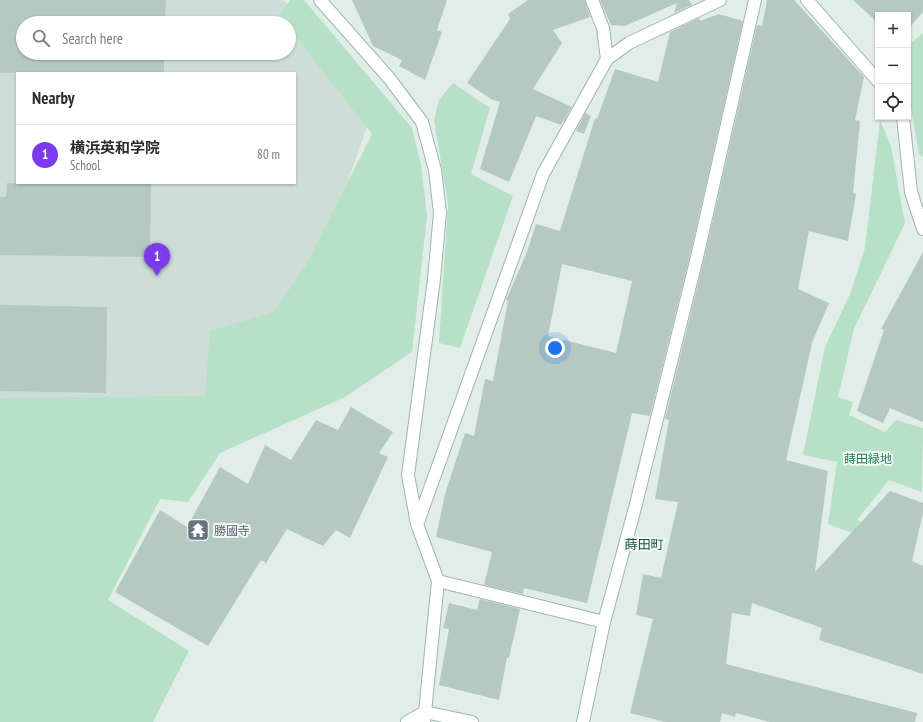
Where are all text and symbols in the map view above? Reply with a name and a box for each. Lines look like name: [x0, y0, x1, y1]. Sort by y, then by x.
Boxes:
map controls: [875, 12, 911, 120]
button: +: [875, 12, 911, 48]
search box: [16, 16, 296, 60]
icon: search: [30, 27, 52, 49]
text: Search here: [62, 29, 123, 48]
button: −: [875, 48, 911, 84]
button: locate: [875, 84, 911, 120]
text: Nearby: [32, 87, 75, 109]
text: 横浜英和学院: [70, 138, 160, 157]
text: 1: [42, 146, 48, 163]
text: 80 m: [257, 146, 280, 163]
text: School: [70, 157, 100, 174]
pin: 1: [144, 243, 170, 276]
your location: [545, 338, 565, 358]
park label: 蒔田緑地: [844, 451, 892, 466]
temple icon: 勝國寺: [185, 517, 211, 543]
place label: 勝國寺: [214, 523, 250, 538]
district label: 蒔田町: [624, 536, 664, 553]

